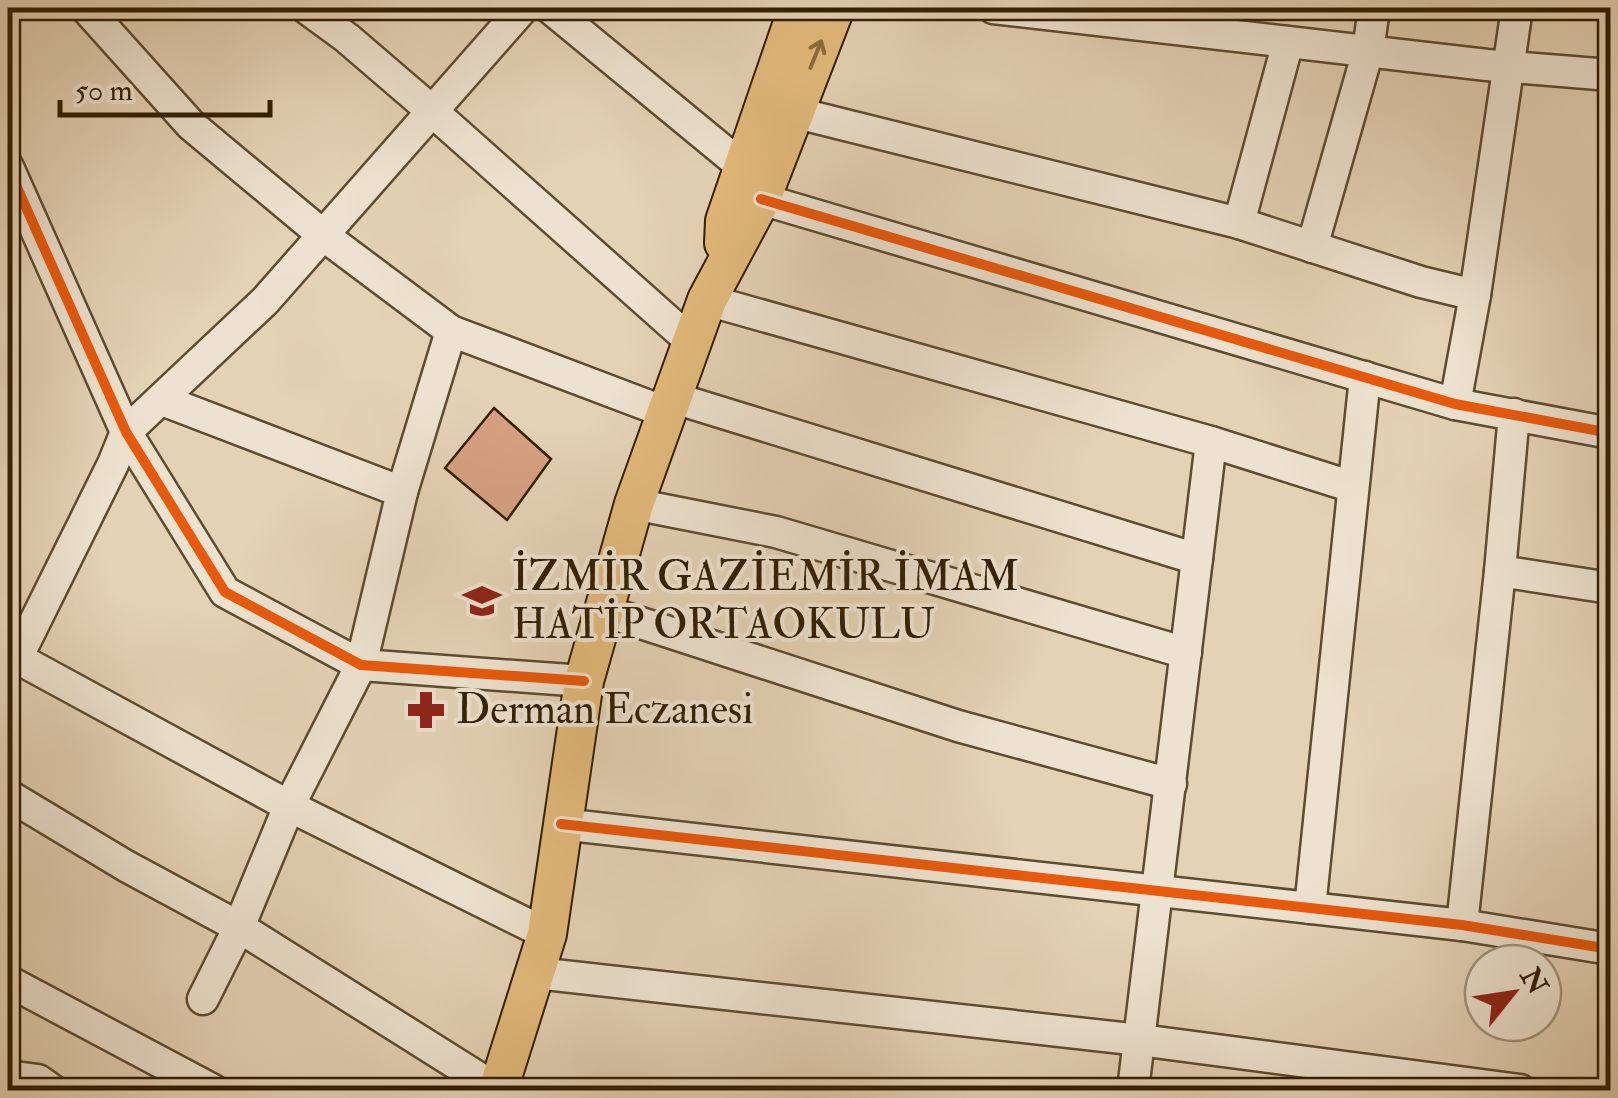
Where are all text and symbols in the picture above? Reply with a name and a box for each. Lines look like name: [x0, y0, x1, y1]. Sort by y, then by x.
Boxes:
one-way arrow: [809, 39, 827, 70]
scale bar: [60, 55, 270, 117]
text: 50 m: [75, 72, 133, 109]
place label: İZMİR GAZİEMİR İMAM HATİP ORTAOKULU: [512, 550, 1019, 651]
school or university icon: İZMİR GAZİEMİR İMAM HATİP ORTAOKULU: [461, 580, 503, 622]
place label: Derman Eczanesi: [456, 684, 753, 736]
pharmacy icon: Derman Eczanesi: [405, 689, 447, 731]
north arrow: [1463, 943, 1563, 1043]
text: N: [1511, 961, 1555, 1002]

